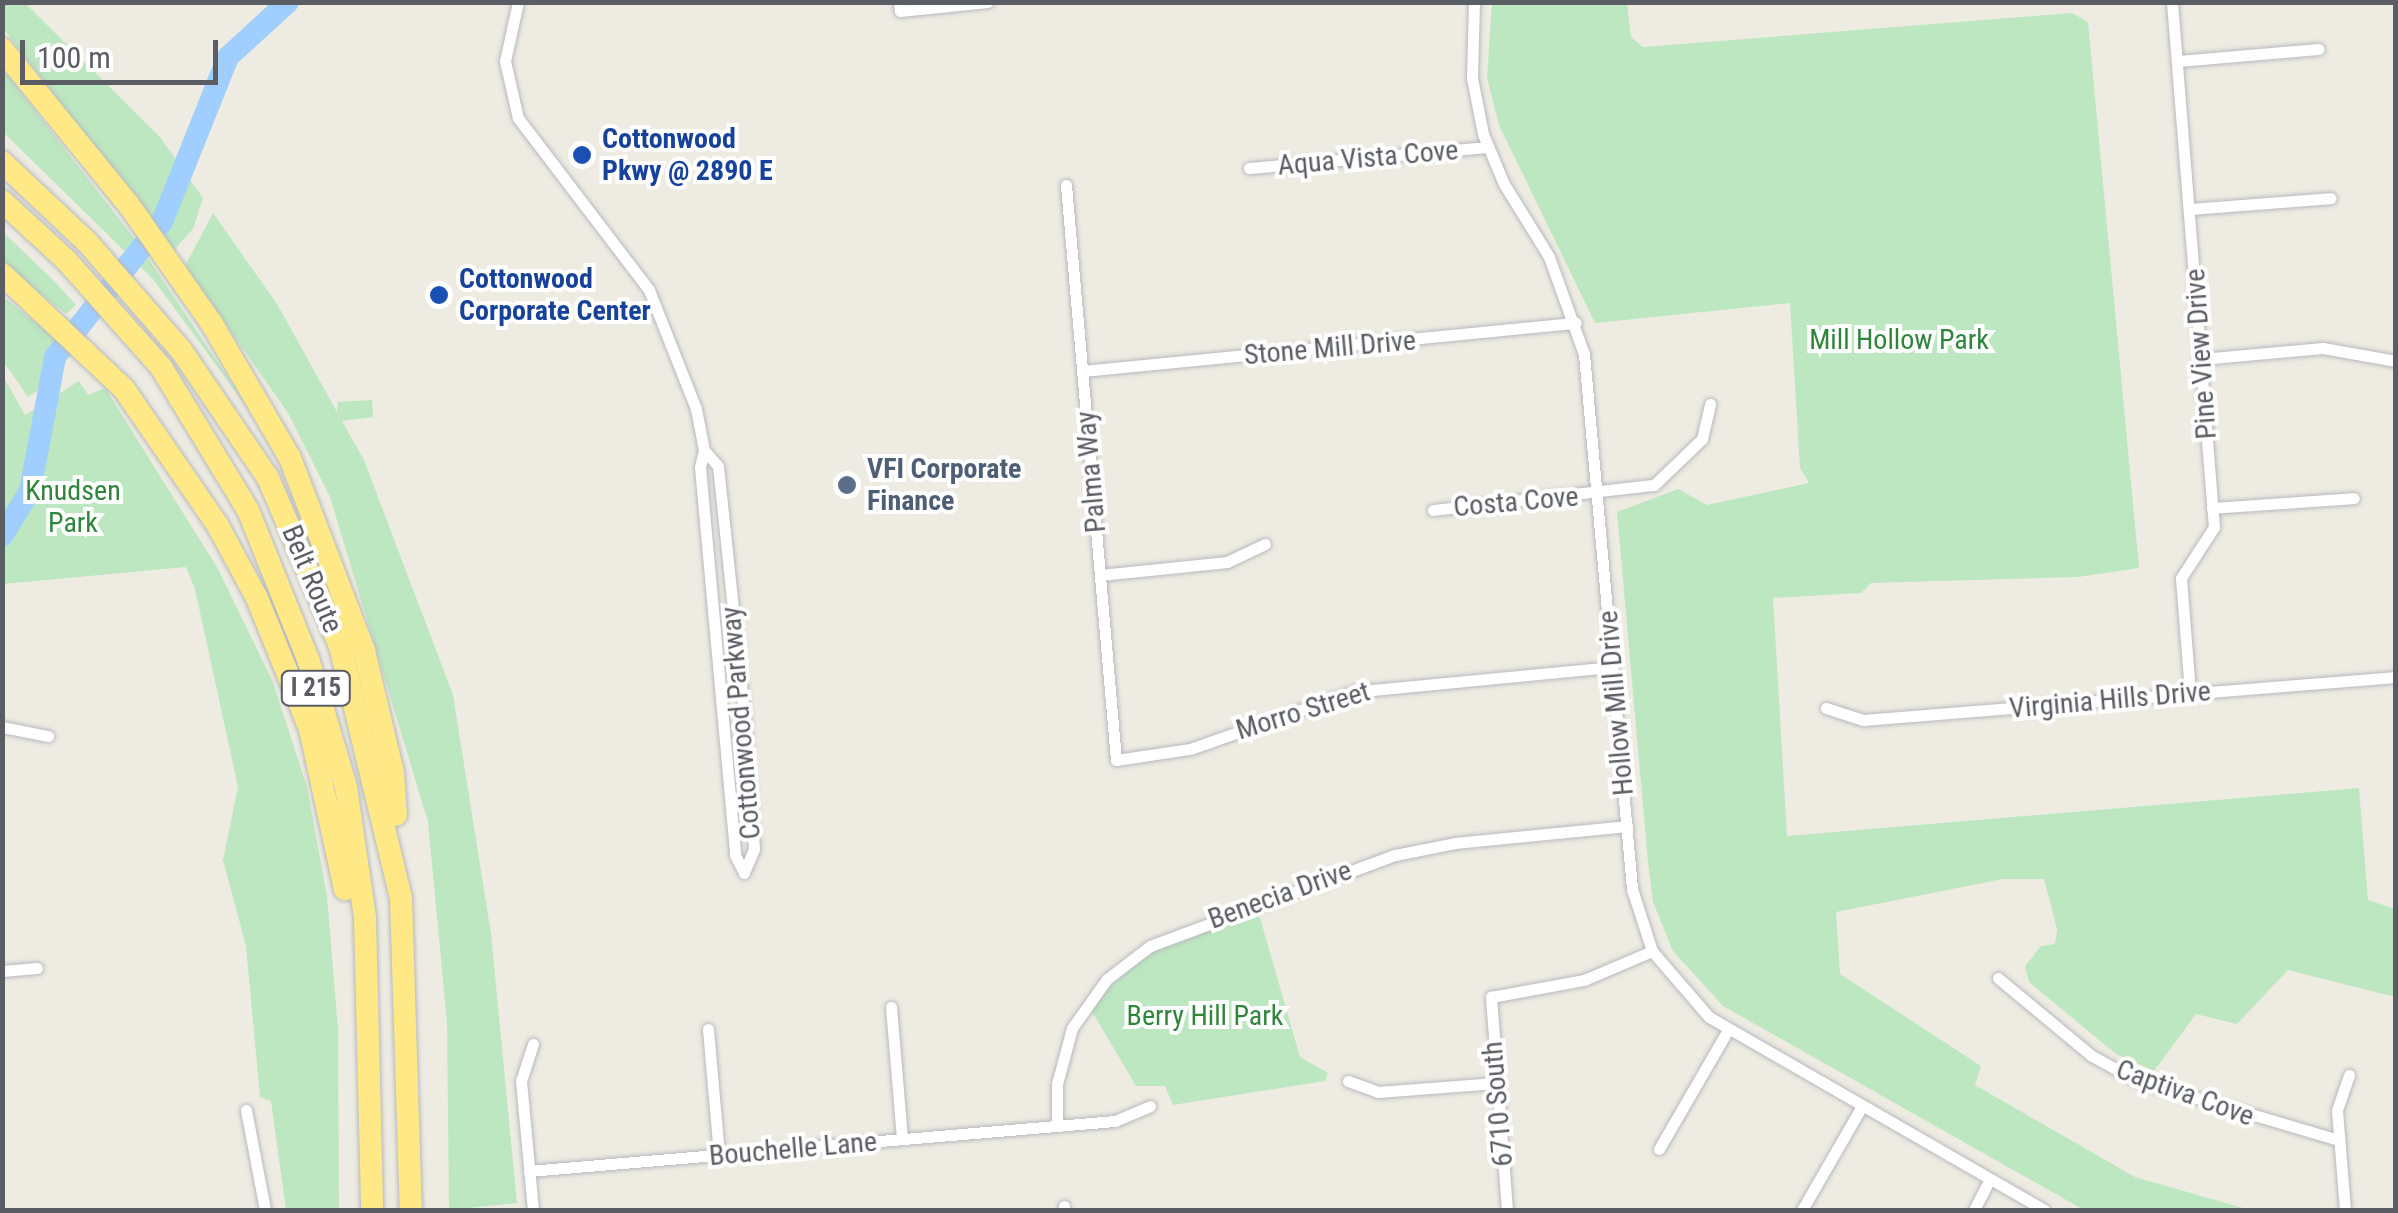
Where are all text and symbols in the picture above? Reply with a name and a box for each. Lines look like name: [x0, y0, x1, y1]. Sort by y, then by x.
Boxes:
scale bar: [25, 20, 222, 82]
text: 100 m: [37, 40, 111, 75]
place label: Cottonwood Pkwy @ 2890 E: [602, 122, 773, 188]
street label: Aqua Vista Cove: [1276, 133, 1460, 183]
marker: Cottonwood Pkwy @ 2890 E: [571, 144, 593, 166]
place label: Cottonwood Corporate Center: [459, 262, 651, 328]
street label: Pine View Drive: [2178, 268, 2224, 440]
marker: Cottonwood Corporate Center: [428, 284, 450, 306]
park label: Mill Hollow Park: [1809, 323, 1989, 357]
street label: Stone Mill Drive: [1243, 324, 1417, 372]
street label: Palma Way: [1069, 410, 1113, 534]
place label: VFI Corporate Finance: [867, 452, 1022, 518]
park label: Knudsen Park: [25, 474, 121, 540]
marker: VFI Corporate Finance: [836, 474, 858, 496]
street label: Costa Cove: [1452, 480, 1580, 524]
street label: Belt Route: [274, 520, 350, 638]
street label: Cottonwood Parkway: [714, 605, 768, 841]
street label: Hollow Mill Drive: [1591, 609, 1641, 797]
road number: I 215: [278, 668, 354, 708]
street label: Virginia Hills Drive: [2008, 674, 2212, 726]
street label: Morro Street: [1232, 675, 1374, 747]
street label: Benecia Drive: [1204, 854, 1356, 936]
park label: Berry Hill Park: [1127, 999, 1283, 1033]
street label: 6710 South: [1476, 1040, 1520, 1168]
street label: Captiva Cove: [2112, 1053, 2258, 1133]
street label: Bouchelle Lane: [708, 1125, 878, 1173]

